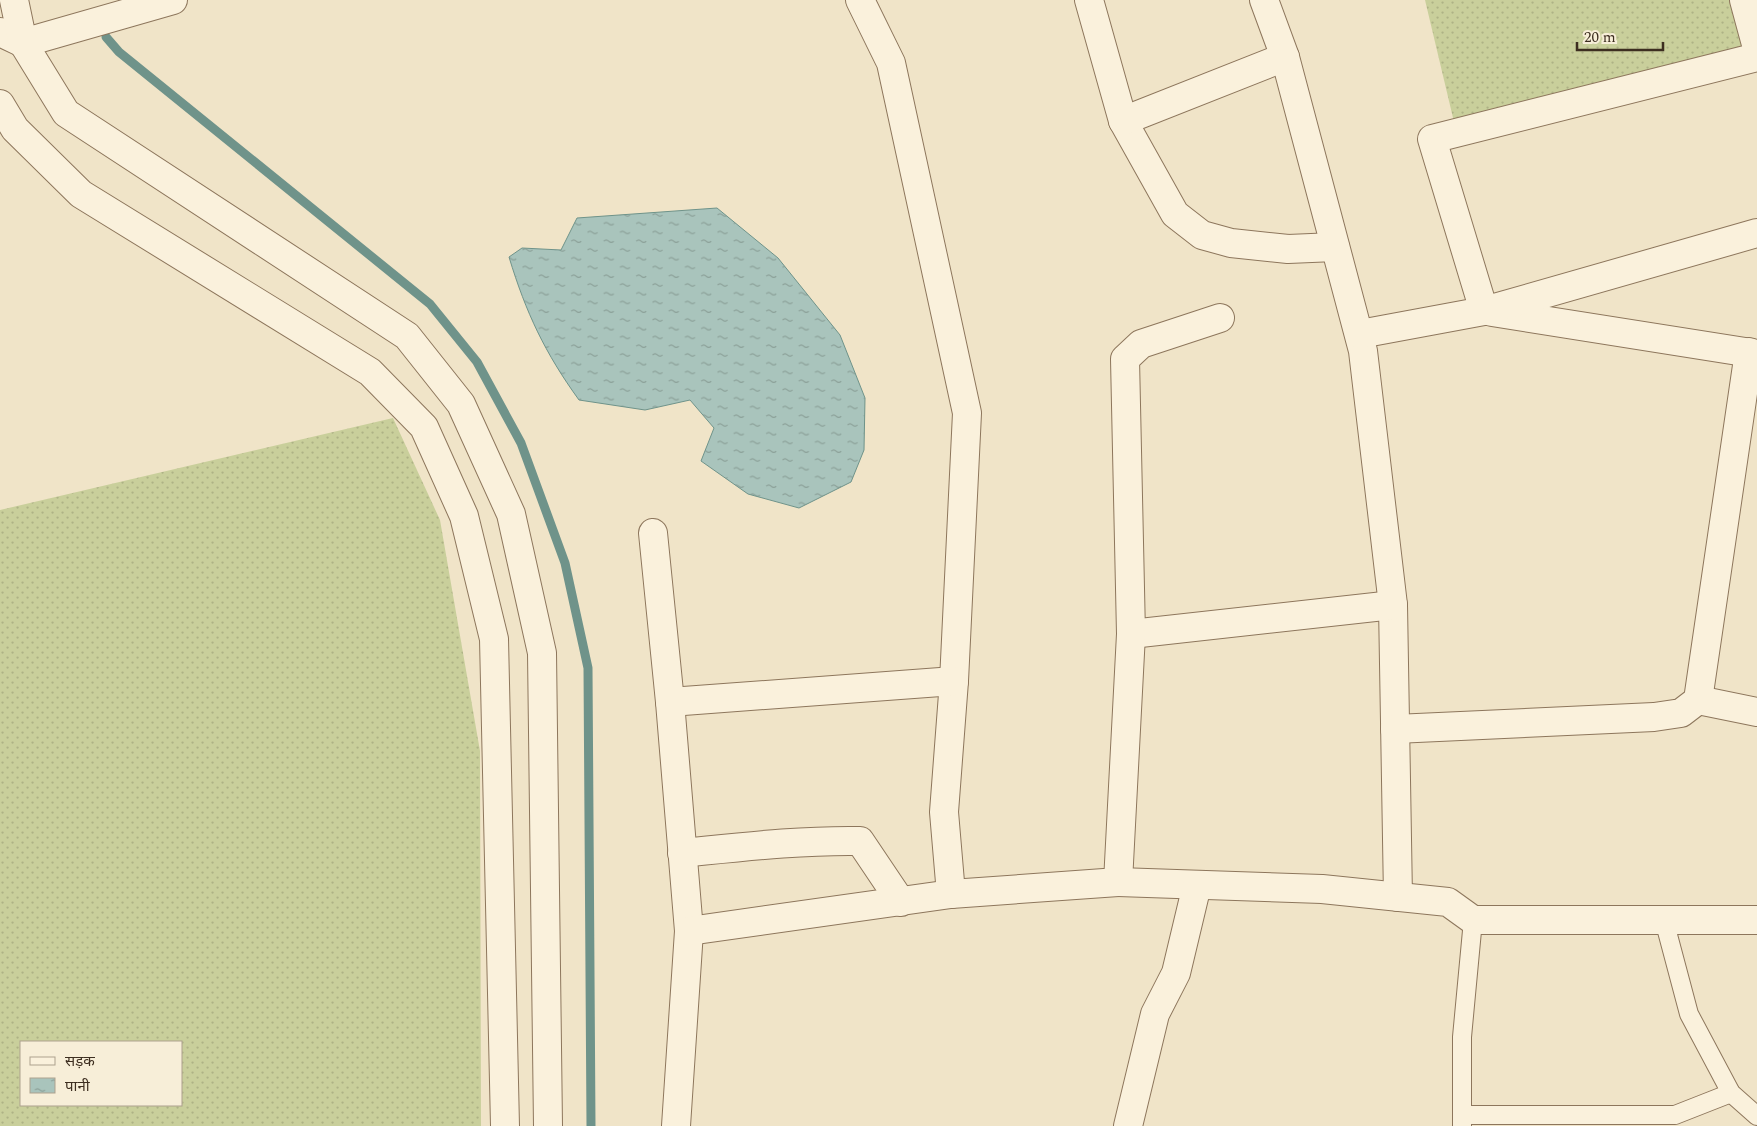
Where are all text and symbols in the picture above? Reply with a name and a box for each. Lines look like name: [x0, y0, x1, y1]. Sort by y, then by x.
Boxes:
scale bar: [1577, 20, 1663, 52]
text: 20 m: [1584, 26, 1616, 49]
legend: [20, 1041, 182, 1106]
text: सड़क: [65, 1050, 95, 1073]
text: पानी: [65, 1075, 91, 1098]

